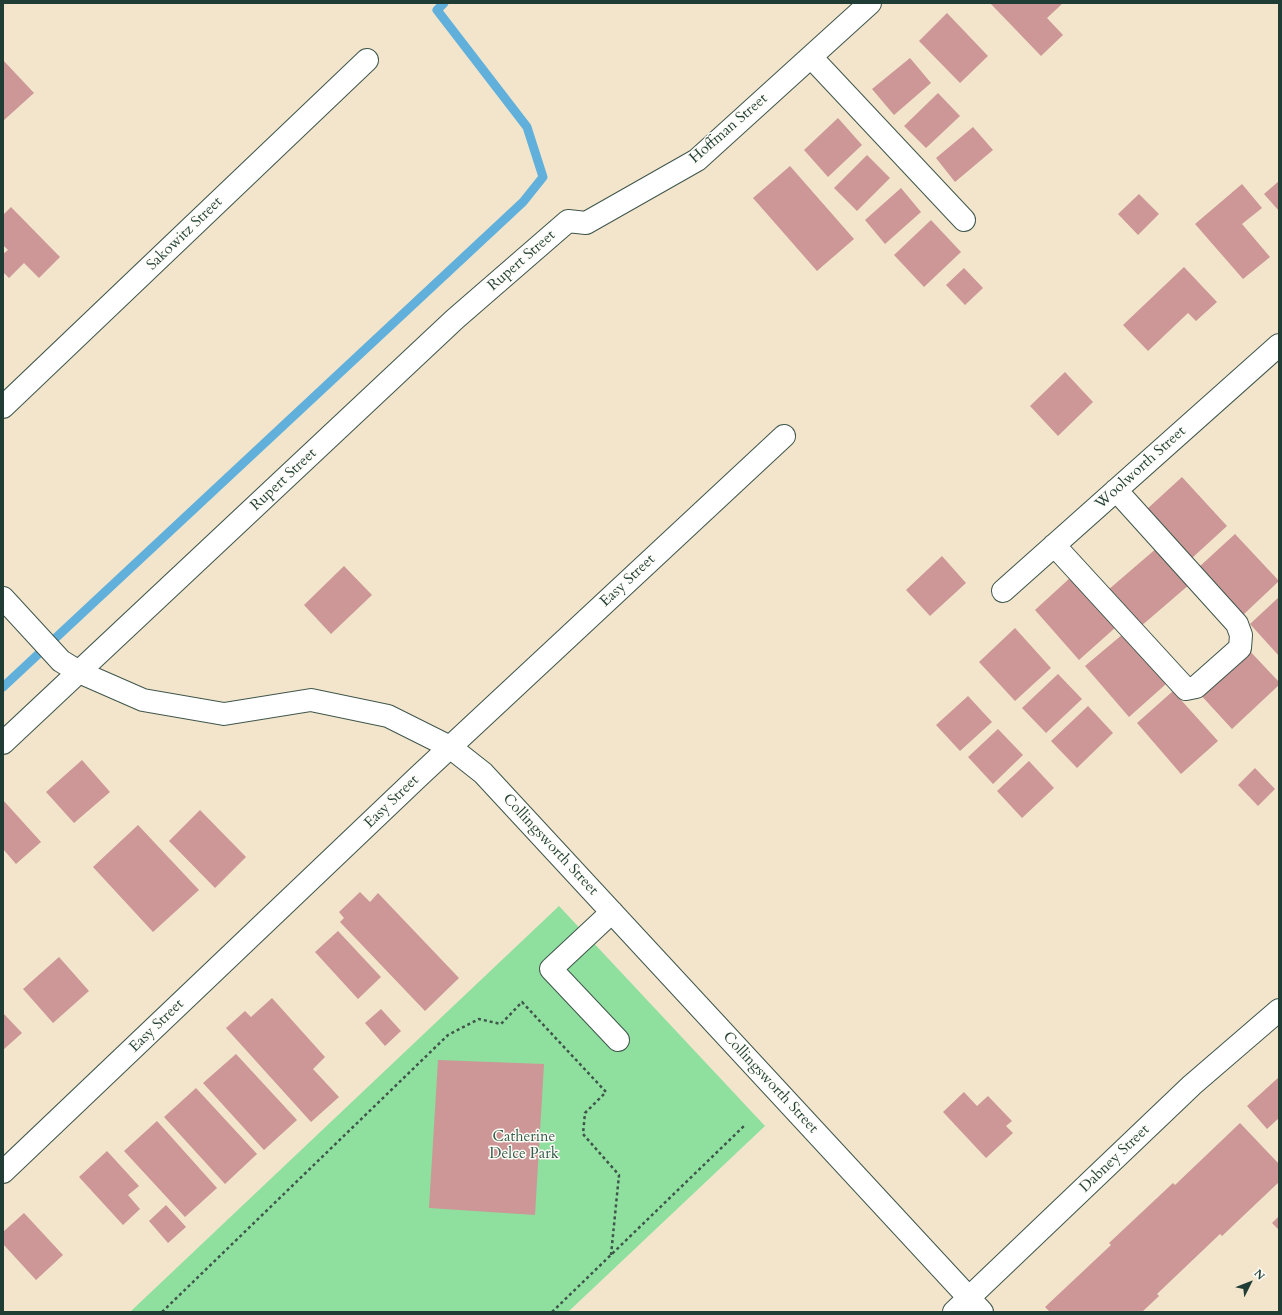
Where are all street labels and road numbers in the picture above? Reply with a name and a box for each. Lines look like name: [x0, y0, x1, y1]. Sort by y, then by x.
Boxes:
street label: Hoffman Street: [686, 90, 772, 168]
street label: Sakowitz Street: [144, 194, 226, 274]
street label: Rupert Street: [484, 227, 560, 295]
street label: Woolworth Street: [1092, 423, 1190, 513]
street label: Rupert Street: [247, 445, 321, 515]
street label: Easy Street: [597, 551, 659, 611]
street label: Easy Street: [361, 772, 423, 832]
street label: Collingsworth Street: [498, 791, 602, 899]
street label: Easy Street: [126, 996, 188, 1056]
street label: Collingsworth Street: [718, 1029, 822, 1137]
street label: Dabney Street: [1076, 1121, 1154, 1197]

